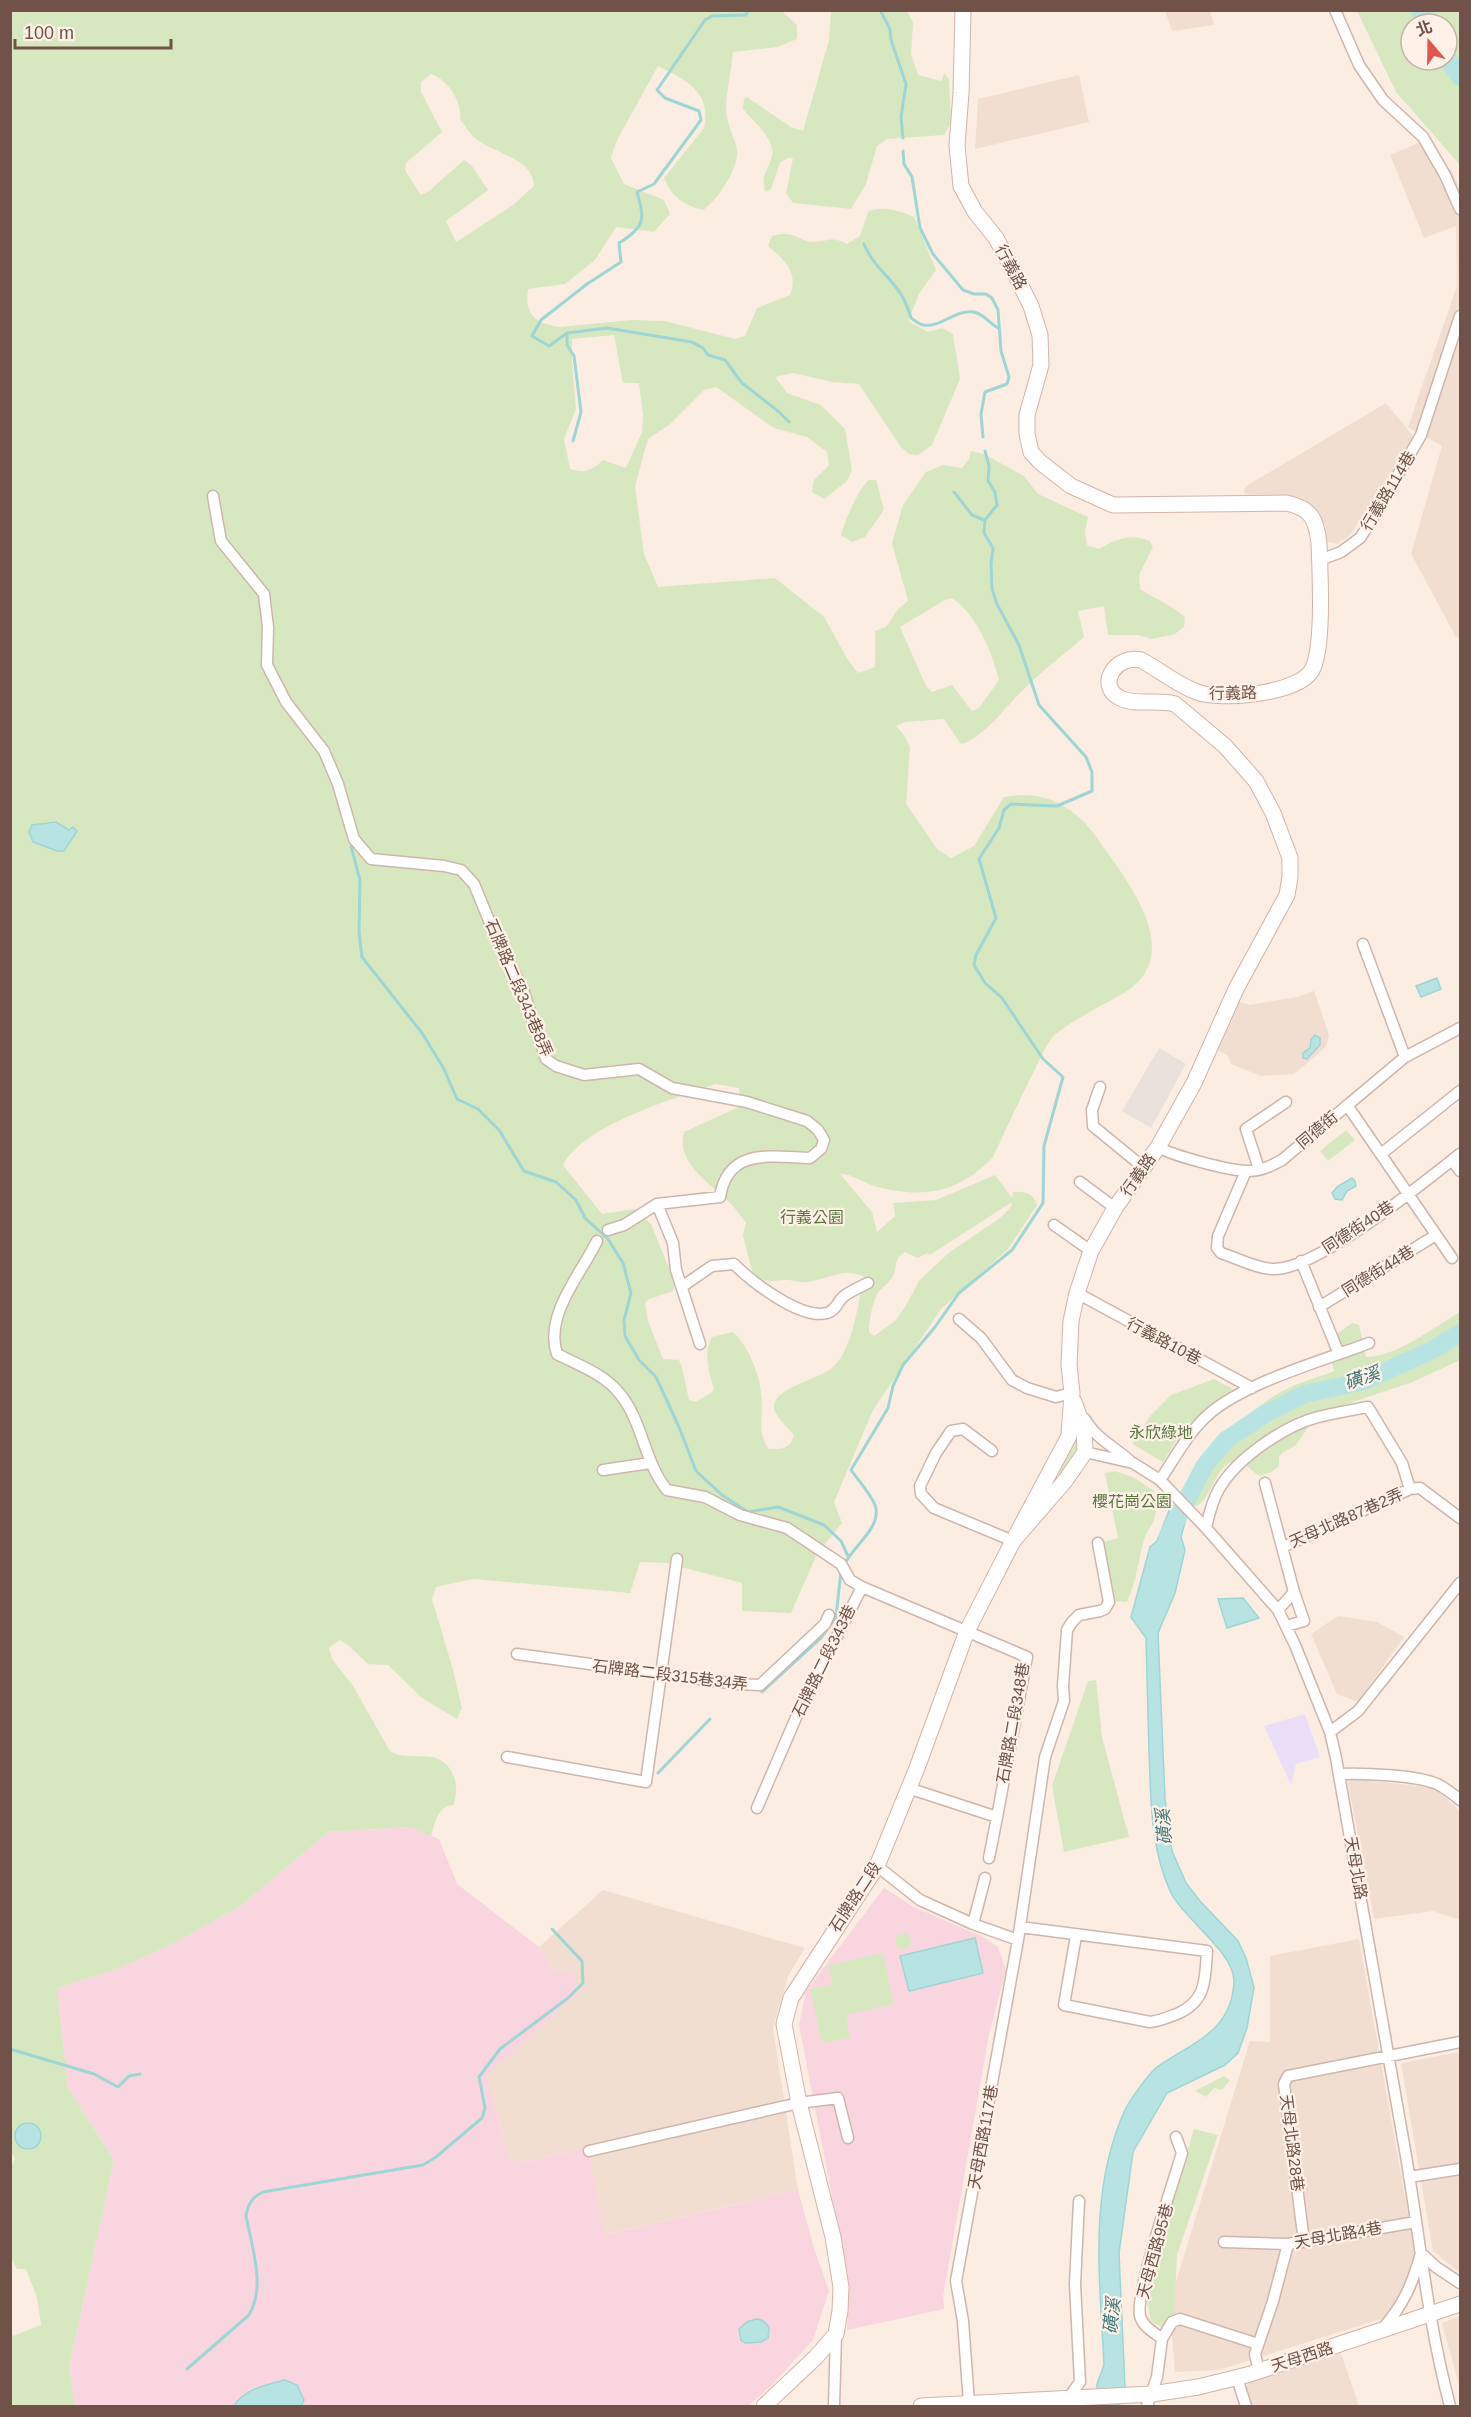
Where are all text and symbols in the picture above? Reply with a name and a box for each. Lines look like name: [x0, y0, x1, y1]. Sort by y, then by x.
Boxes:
scale bar: [15, 12, 171, 50]
north arrow: [1399, 12, 1459, 72]
text: 北: [1414, 18, 1434, 39]
text: 100 m: [24, 23, 74, 43]
street label: 行義路: [992, 242, 1030, 292]
street label: 行義路114巷: [1358, 448, 1418, 534]
street label: 行義路: [1209, 684, 1257, 702]
street label: 石牌路二段343巷8弄: [482, 917, 556, 1059]
street label: 同德街: [1293, 1108, 1341, 1152]
street label: 行義路: [1117, 1150, 1159, 1200]
street label: 同德街40巷: [1319, 1198, 1397, 1256]
park label: 行義公園: [780, 1209, 844, 1226]
street label: 同德街44巷: [1339, 1242, 1417, 1300]
street label: 行義路10巷: [1124, 1314, 1204, 1368]
water label: 磺溪: [1342, 1362, 1385, 1393]
park label: 永欣綠地: [1129, 1424, 1193, 1441]
street label: 天母北路87巷2弄: [1286, 1485, 1406, 1551]
park label: 櫻花崗公園: [1092, 1493, 1172, 1510]
street label: 石牌路二段343巷: [789, 1602, 859, 1720]
street label: 石牌路二段315巷34弄: [591, 1657, 749, 1693]
street label: 石牌路二段348巷: [994, 1661, 1032, 1785]
water label: 磺溪: [1153, 1805, 1175, 1846]
street label: 天母北路: [1342, 1835, 1370, 1901]
street label: 石牌路二段: [826, 1859, 884, 1935]
street label: 天母西路117巷: [965, 2084, 1001, 2190]
street label: 天母北路28巷: [1278, 2093, 1306, 2193]
street label: 天母西路95巷: [1134, 2202, 1176, 2300]
street label: 天母北路4巷: [1293, 2219, 1383, 2251]
water label: 磺溪: [1100, 2294, 1124, 2335]
street label: 天母西路: [1269, 2339, 1335, 2375]

